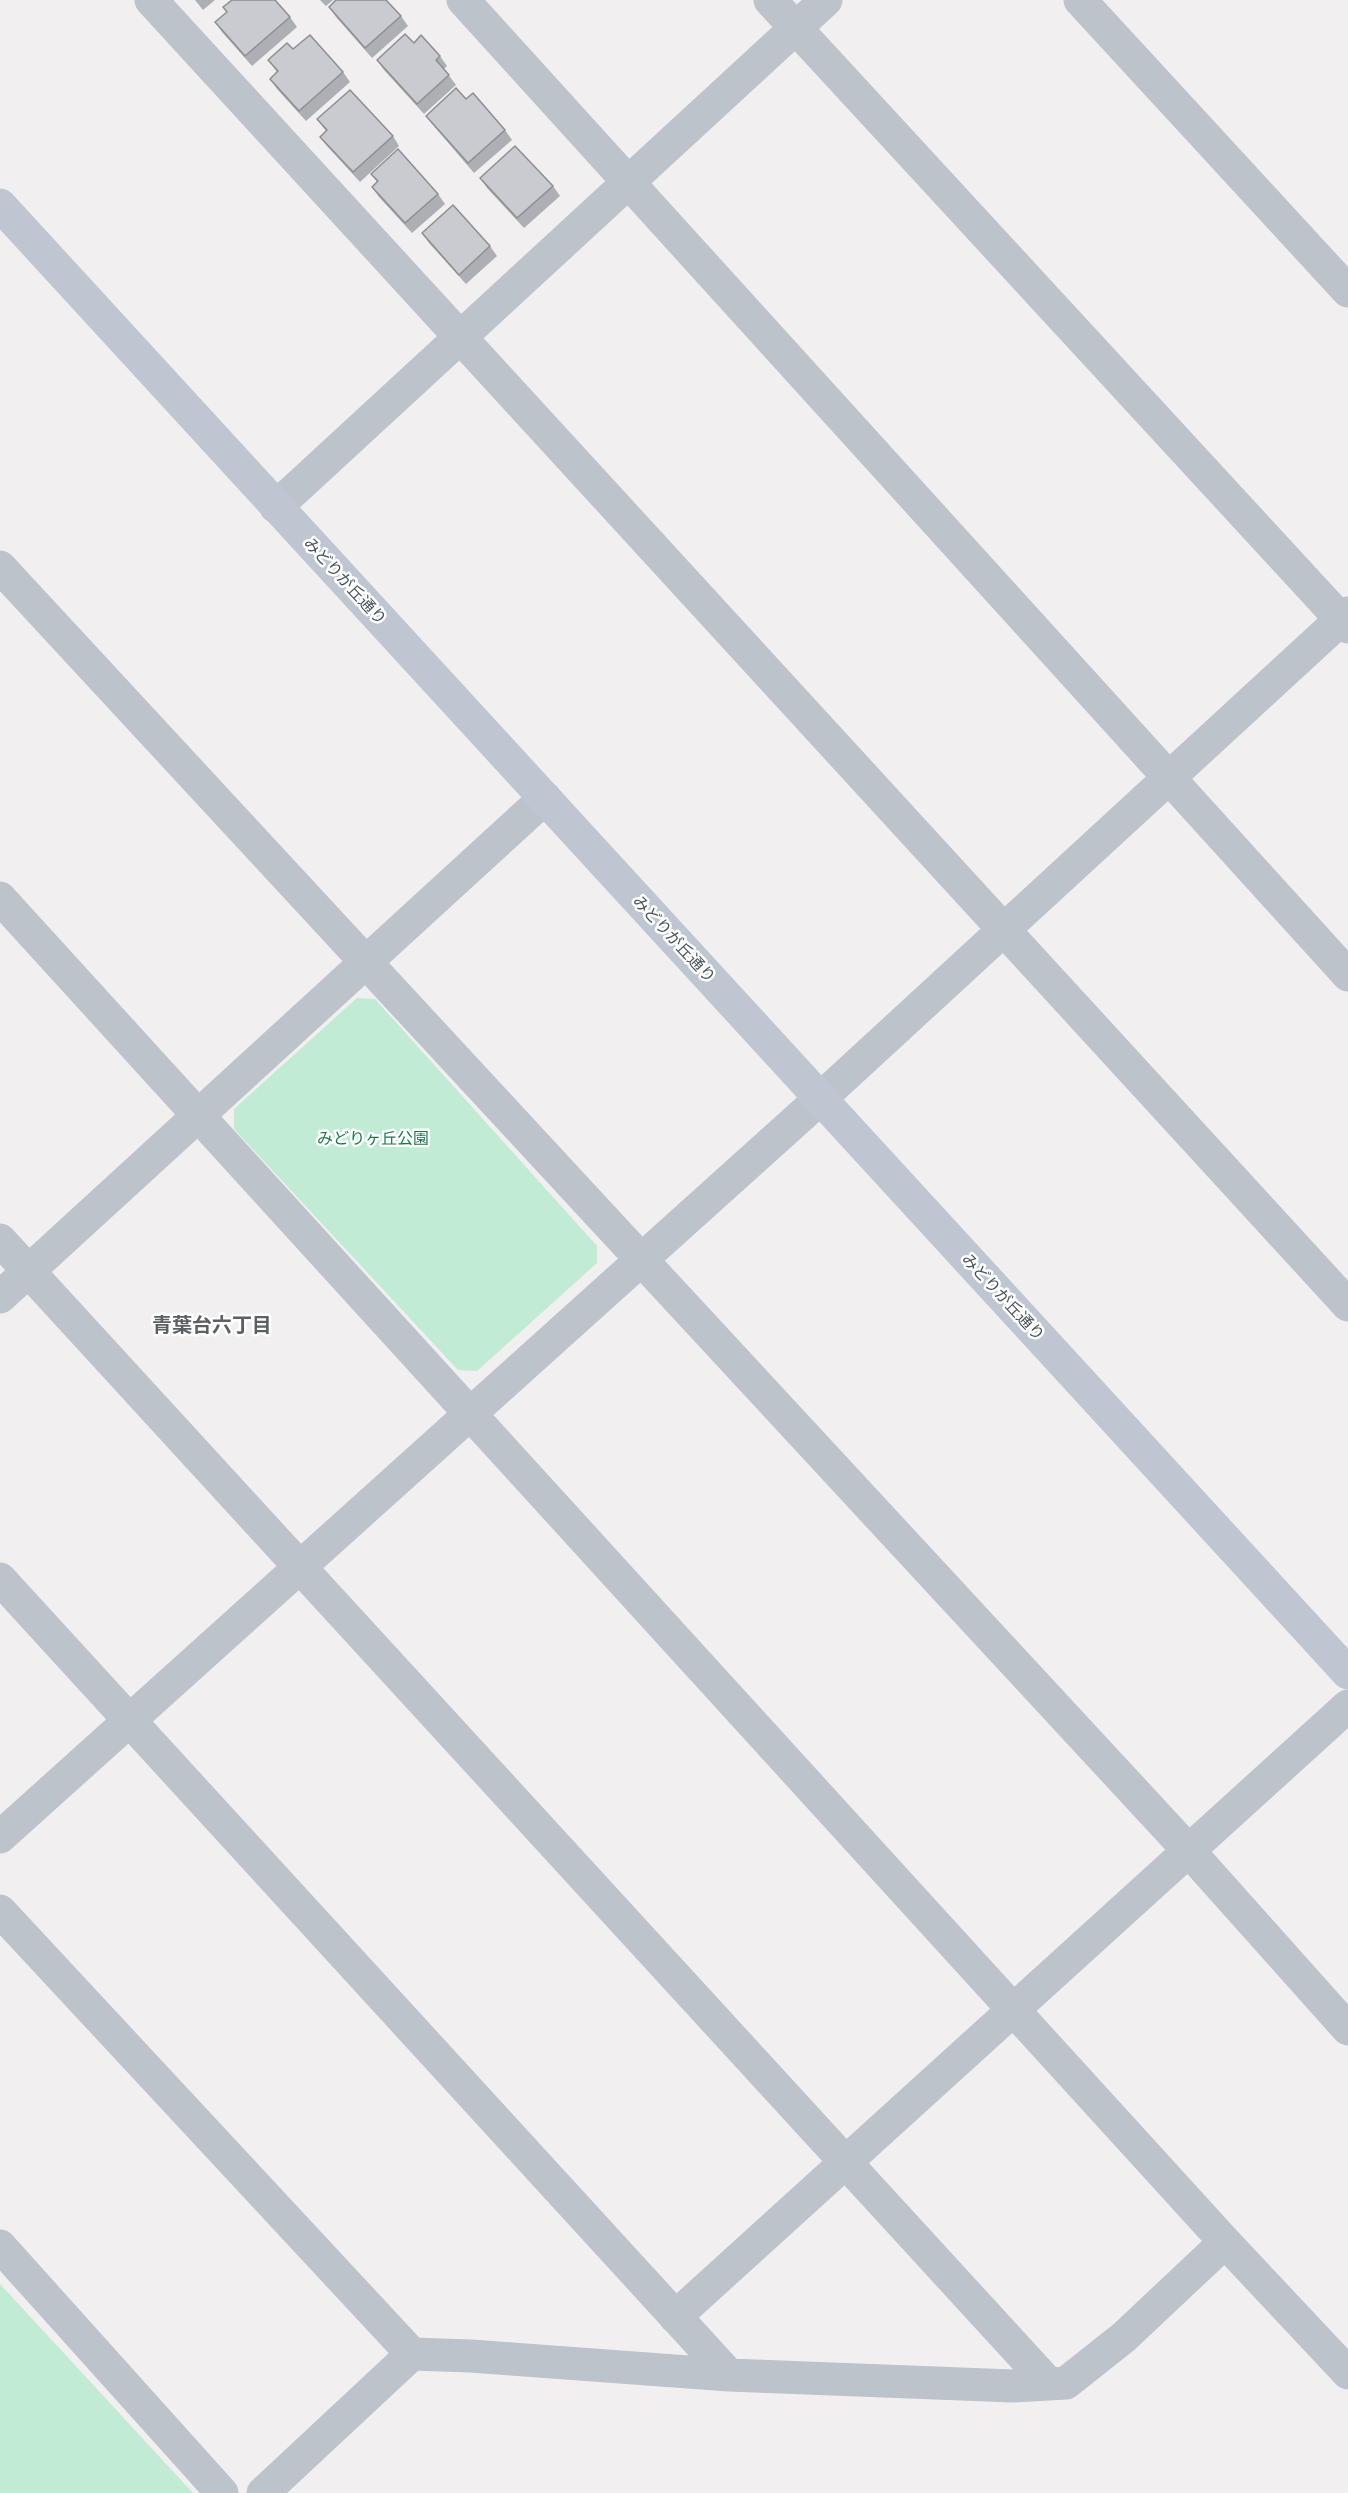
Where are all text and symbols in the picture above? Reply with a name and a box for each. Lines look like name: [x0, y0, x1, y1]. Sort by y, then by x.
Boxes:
street label: みどりが丘通り: [300, 533, 390, 629]
street label: みどりが丘通り: [629, 891, 719, 987]
park label: みどりヶ丘公園: [317, 1129, 429, 1149]
street label: みどりが丘通り: [958, 1249, 1048, 1345]
district label: 青葉台六丁目: [152, 1313, 272, 1337]

